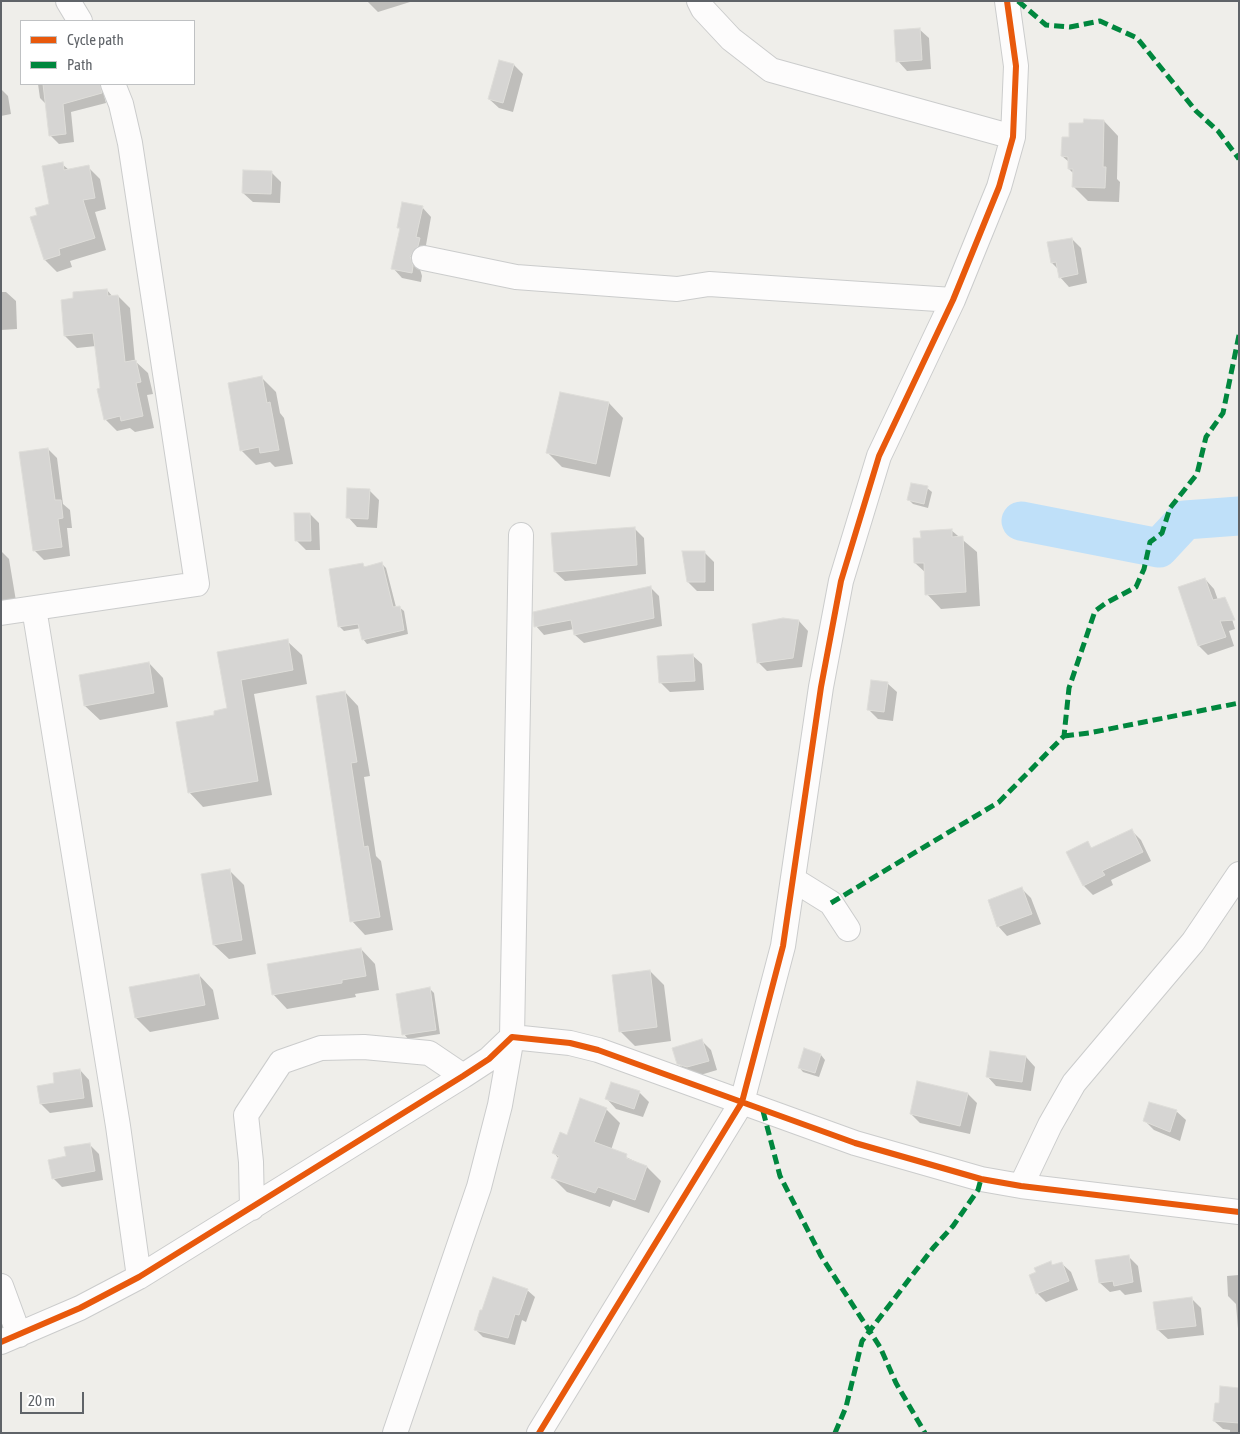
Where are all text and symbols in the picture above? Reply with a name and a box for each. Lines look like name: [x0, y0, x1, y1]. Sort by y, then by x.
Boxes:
legend: [20, 20, 195, 85]
text: Cycle path: [67, 31, 124, 48]
text: Path: [67, 56, 93, 73]
scale bar: [22, 1382, 86, 1414]
text: 20 m: [28, 1392, 55, 1409]

